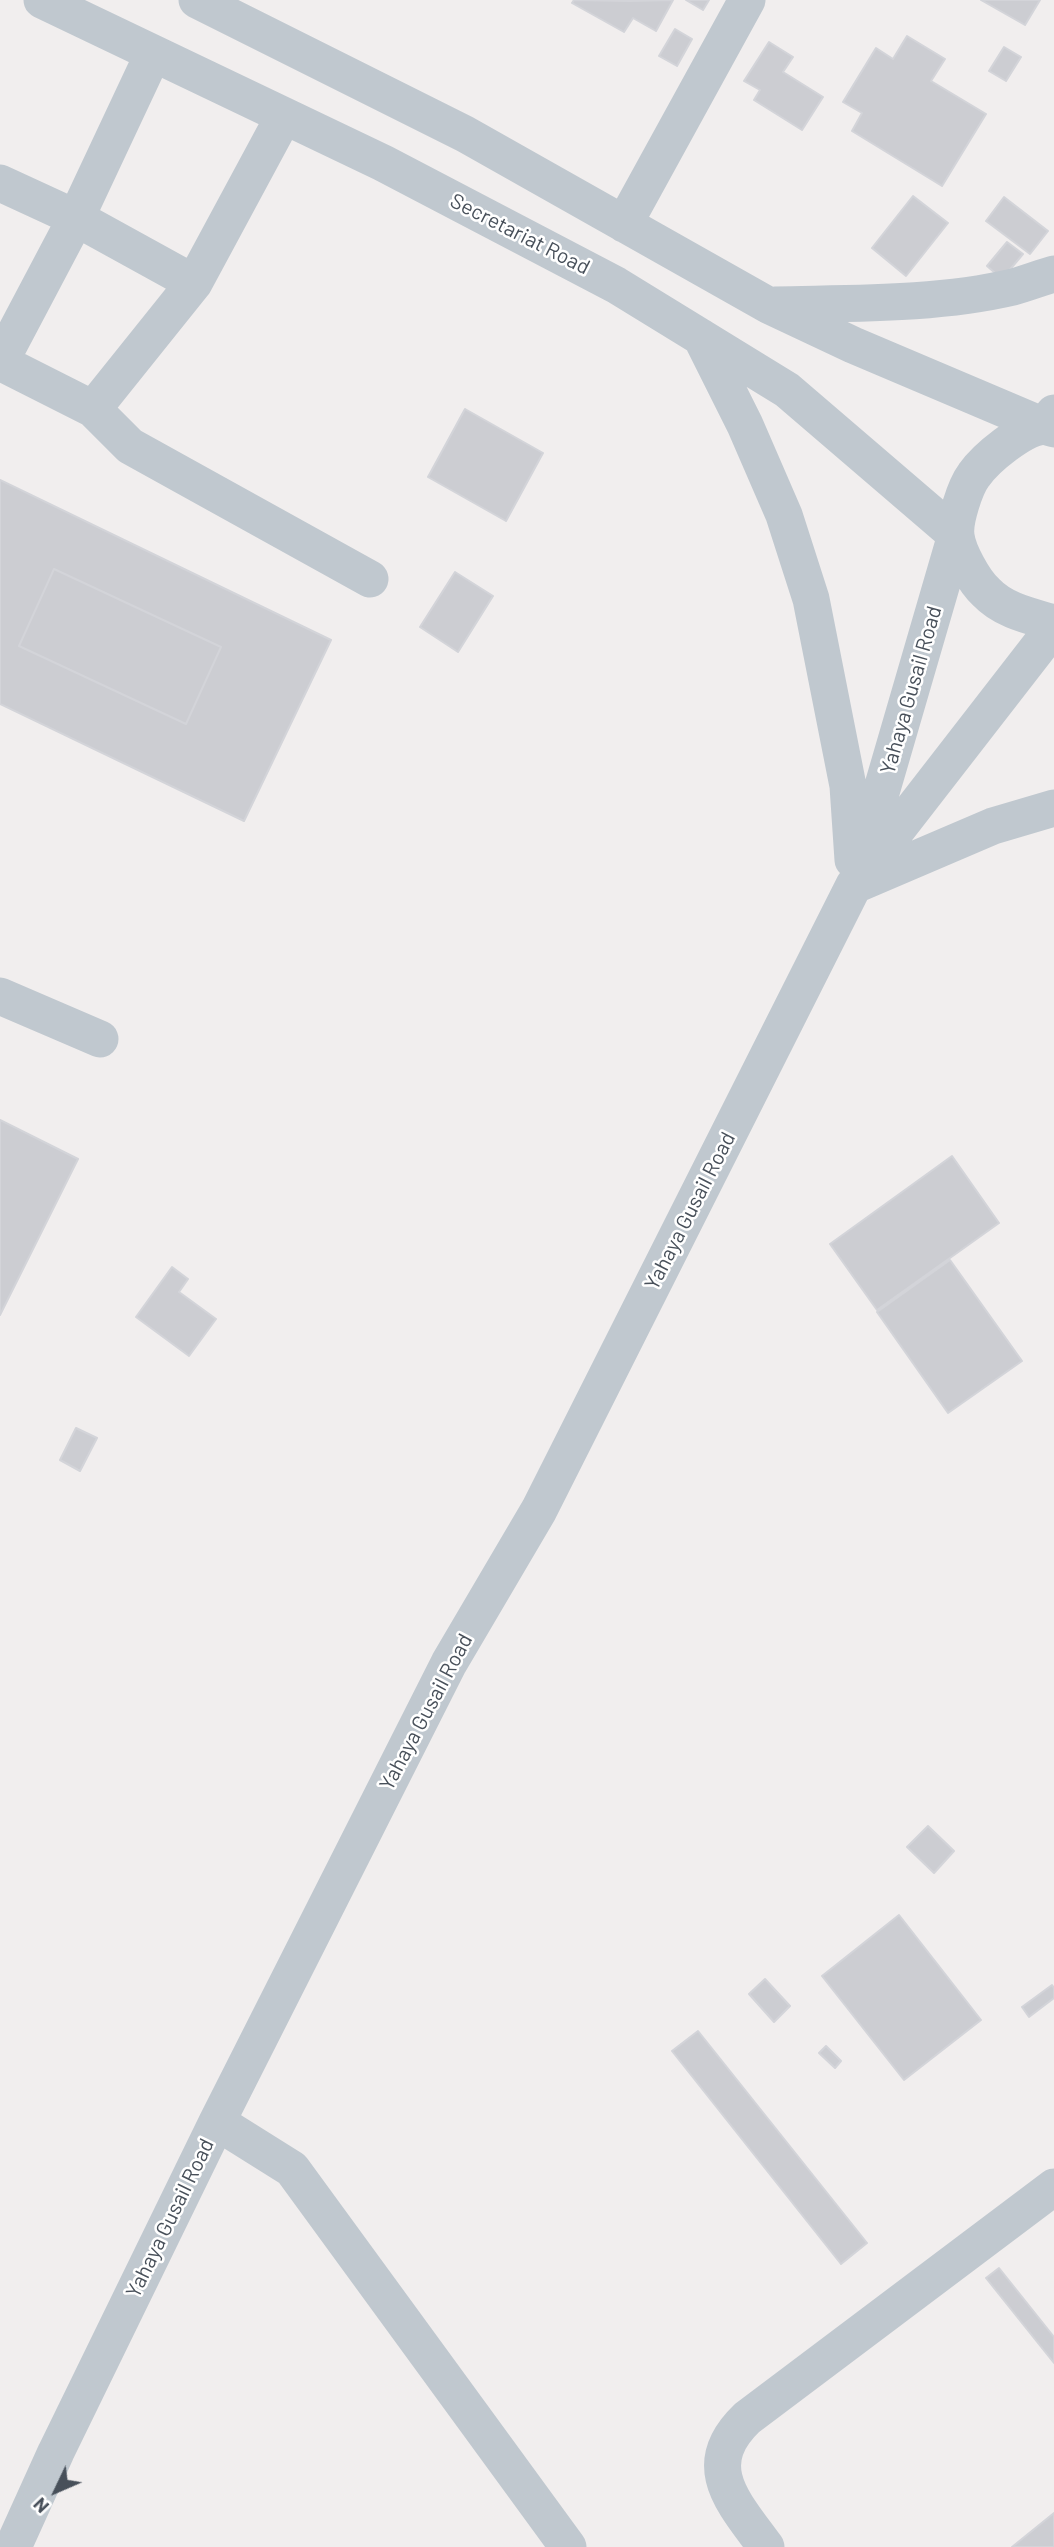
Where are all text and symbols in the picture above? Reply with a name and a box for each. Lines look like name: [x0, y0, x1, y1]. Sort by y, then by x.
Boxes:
street label: Secretariat Road: [446, 188, 594, 280]
street label: Yahaya Gusail Road: [875, 603, 947, 777]
street label: Yahaya Gusail Road: [639, 1128, 741, 1294]
street label: Yahaya Gusail Road: [374, 1629, 478, 1795]
street label: Yahaya Gusail Road: [121, 2134, 219, 2302]
north arrow: [21, 2456, 91, 2526]
text: N: [28, 2493, 53, 2518]

